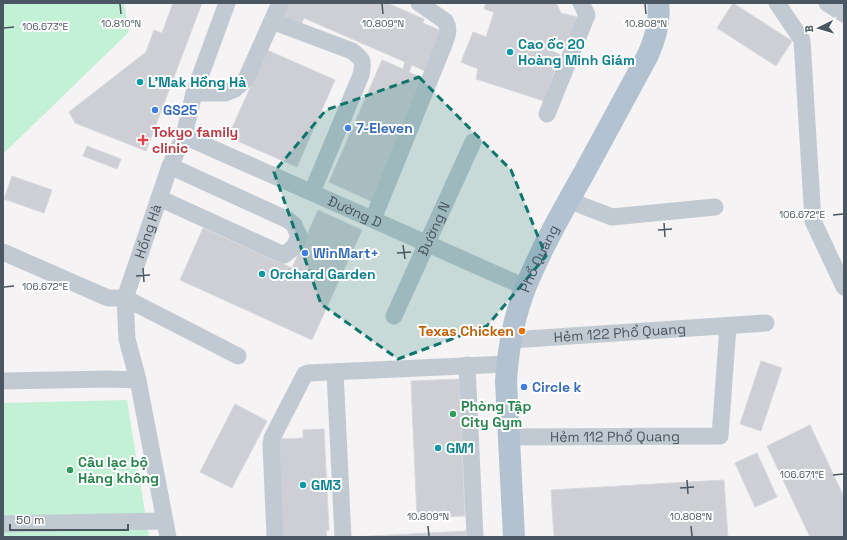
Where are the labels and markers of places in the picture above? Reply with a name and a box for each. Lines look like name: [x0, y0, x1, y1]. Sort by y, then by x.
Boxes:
place label: Cao ốc 20 Hoàng Minh Giám: [518, 35, 635, 69]
marker: Cao ốc 20 Hoàng Minh Giám: [505, 47, 515, 57]
place label: L’Mak Hồng Hà: [148, 73, 246, 91]
marker: L’Mak Hồng Hà: [135, 77, 145, 87]
place label: GS25: [163, 101, 197, 119]
marker: GS25: [150, 105, 160, 115]
place label: 7-Eleven: [356, 119, 413, 137]
place label: Tokyo family clinic: [152, 123, 238, 157]
marker: 7-Eleven: [343, 123, 353, 133]
marker: Tokyo family clinic: [137, 134, 149, 146]
place label: WinMart+: [313, 244, 379, 262]
marker: WinMart+: [300, 248, 310, 258]
place label: Orchard Garden: [270, 265, 376, 283]
marker: Orchard Garden: [257, 269, 267, 279]
place label: Texas Chicken: [419, 322, 514, 340]
marker: Texas Chicken: [517, 326, 527, 336]
place label: Circle k: [532, 378, 582, 396]
marker: Circle k: [519, 382, 529, 392]
place label: Phòng Tập City Gym: [461, 397, 531, 431]
marker: Phòng Tập City Gym: [448, 409, 458, 419]
place label: GM1: [446, 439, 474, 457]
marker: GM1: [433, 443, 443, 453]
place label: Câu lạc bộ Hàng không: [78, 453, 159, 487]
marker: Câu lạc bộ Hàng không: [65, 465, 75, 475]
place label: GM3: [311, 476, 341, 494]
marker: GM3: [298, 480, 308, 490]

